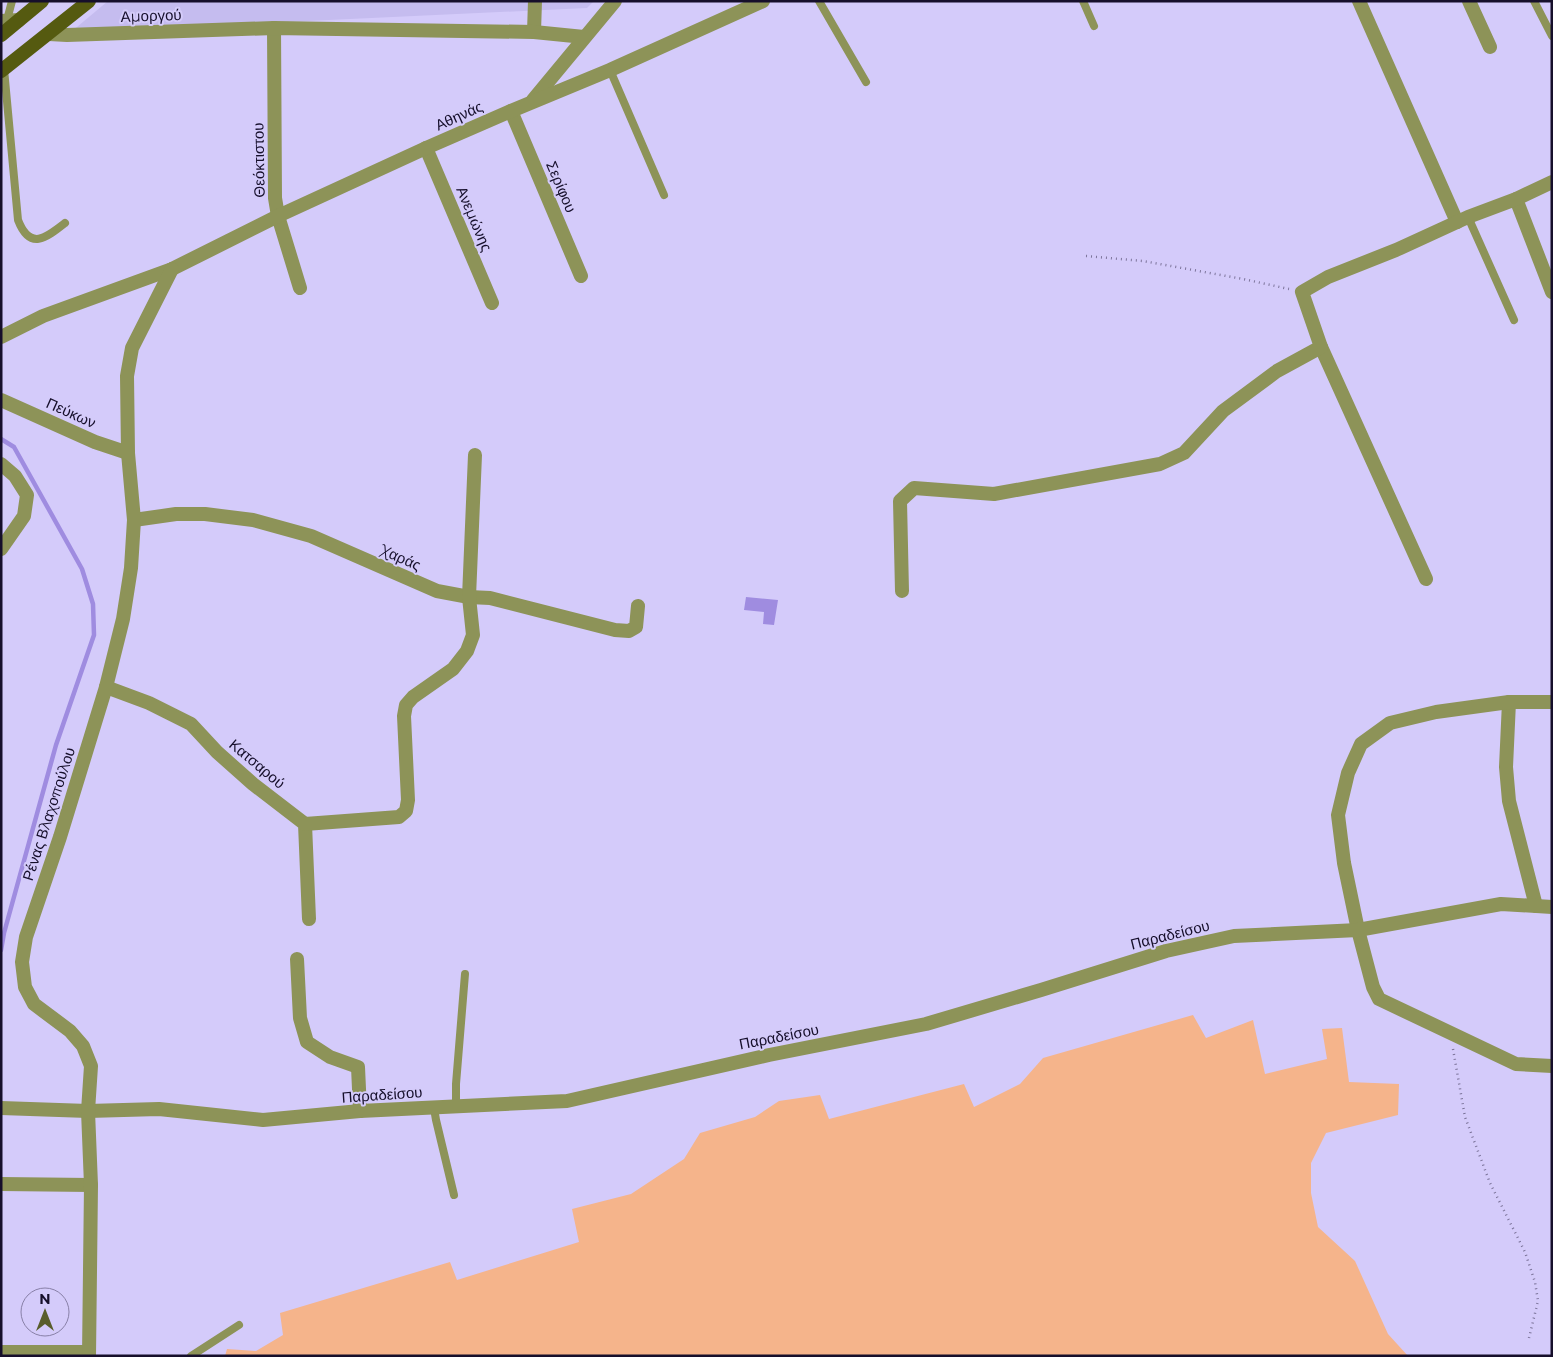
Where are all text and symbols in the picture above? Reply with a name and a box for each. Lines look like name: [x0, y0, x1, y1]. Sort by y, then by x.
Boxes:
street label: Αμοργού: [120, 5, 182, 26]
street label: Αθηνάς: [432, 97, 486, 134]
street label: Θεόκτιστου: [248, 122, 269, 198]
street label: Σερίφου: [542, 158, 581, 215]
street label: Ανεμώνης: [452, 183, 497, 254]
street label: Πεύκων: [43, 393, 99, 432]
street label: Χαράς: [377, 540, 424, 575]
street label: Κατσαρού: [225, 735, 289, 792]
street label: Ρένας Βλαχοπούλου: [18, 745, 79, 883]
street label: Παραδείσου: [1128, 916, 1211, 954]
street label: Παραδείσου: [737, 1019, 820, 1054]
street label: Παραδείσου: [341, 1082, 423, 1107]
north arrow: [20, 1287, 70, 1337]
text: N: [39, 1290, 51, 1308]

